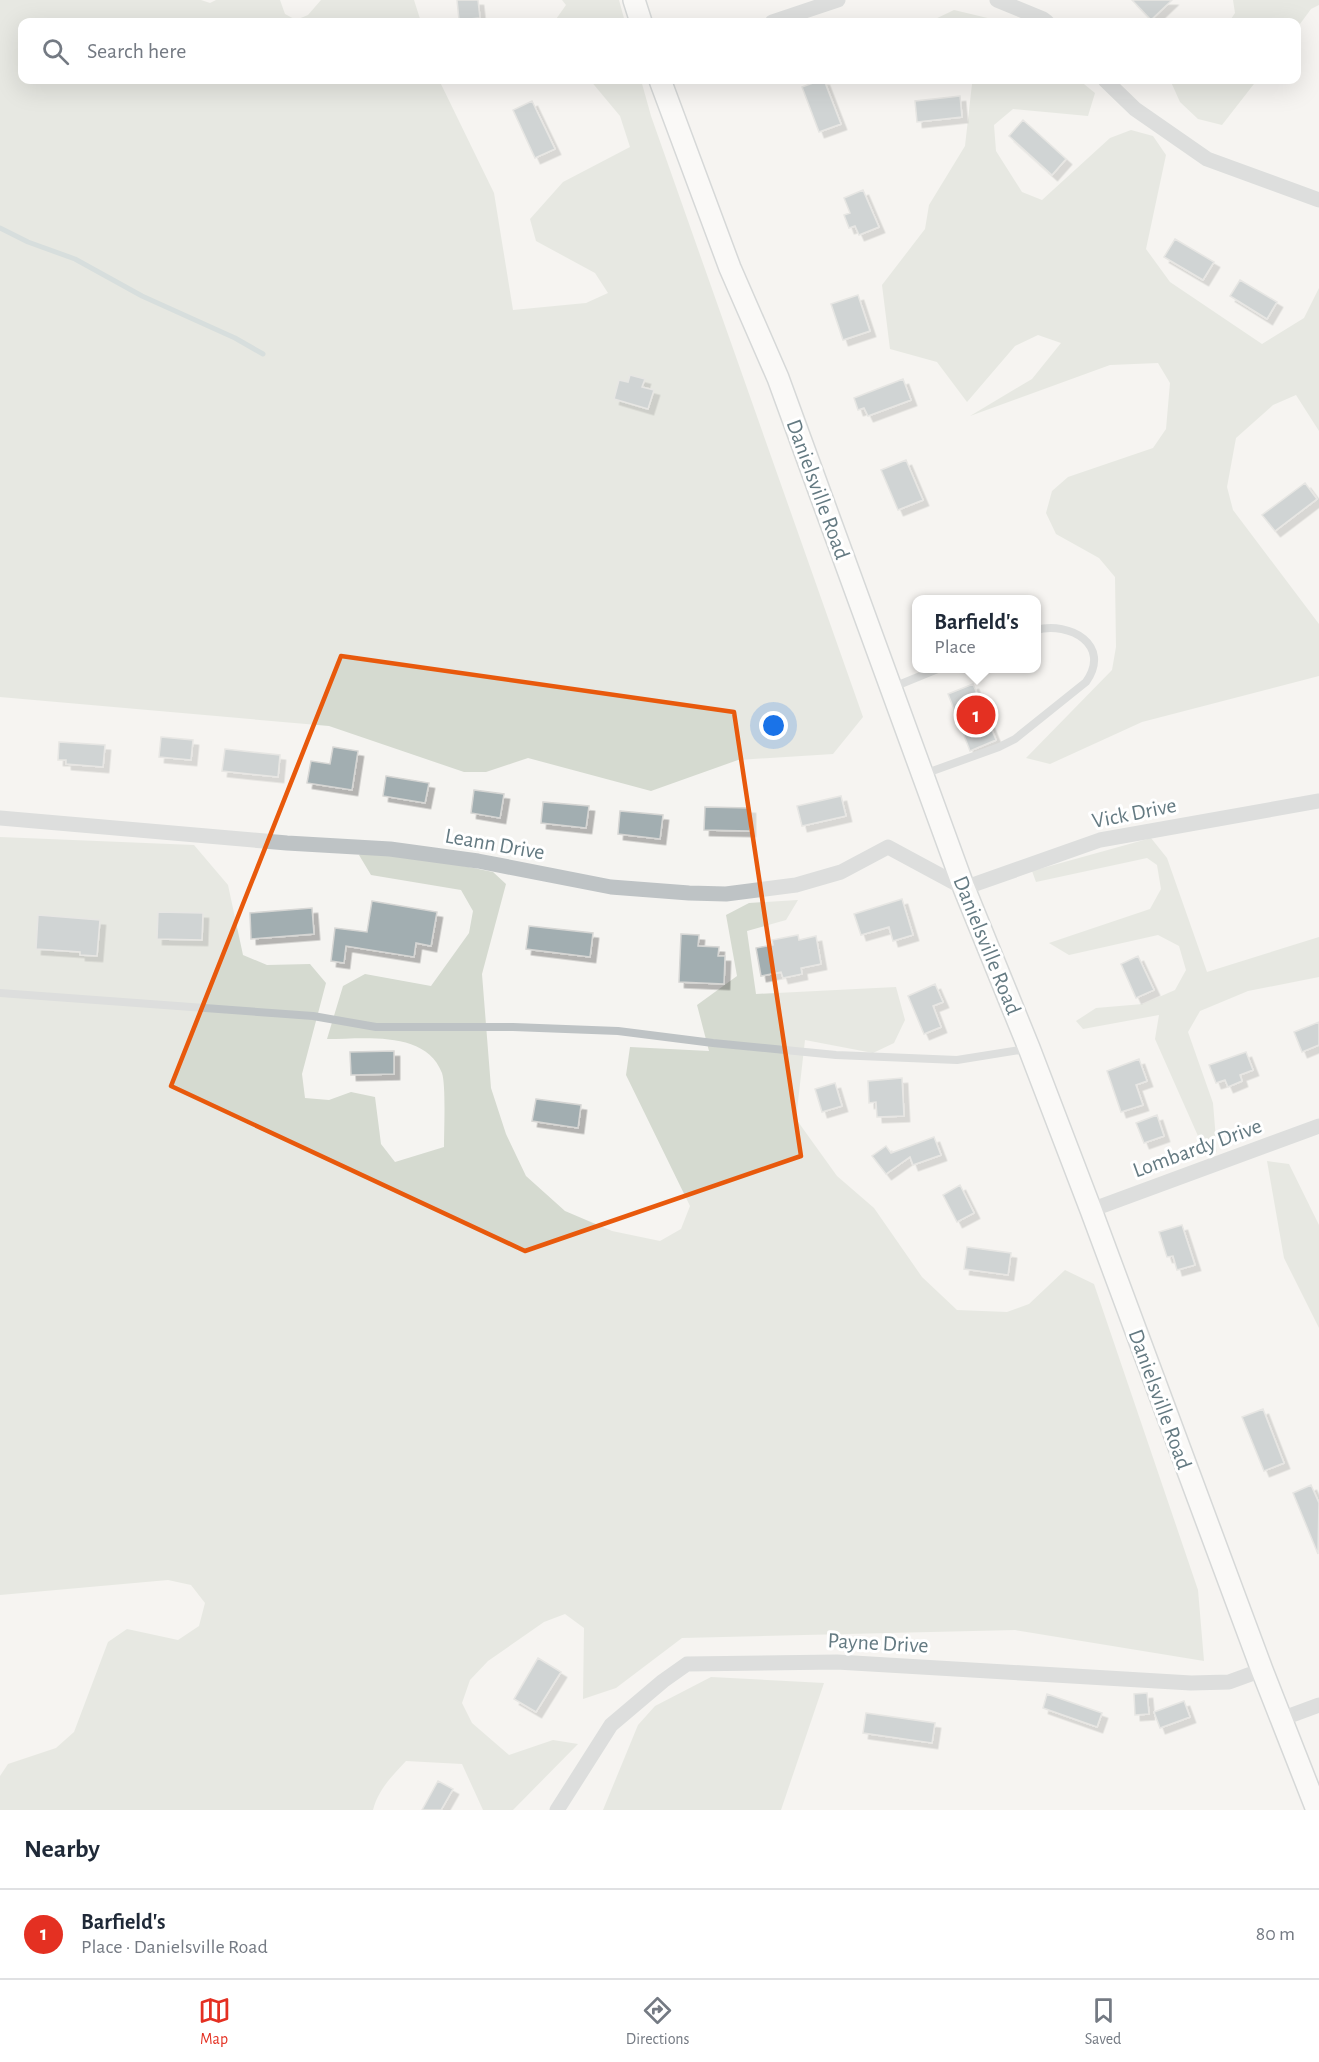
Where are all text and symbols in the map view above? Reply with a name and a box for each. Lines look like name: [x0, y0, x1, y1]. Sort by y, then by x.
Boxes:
search box: [18, 18, 1301, 84]
icon: search: [39, 35, 72, 68]
text: Search here: [87, 40, 186, 62]
street label: Danielsville Road: [782, 416, 854, 562]
popup: [912, 595, 1041, 673]
text: Barfield's: [934, 611, 1019, 633]
text: Place: [934, 637, 976, 657]
pin: 1: [956, 692, 996, 738]
your location: [759, 711, 788, 740]
street label: Vick Drive: [1090, 794, 1178, 832]
street label: Leann Drive: [443, 824, 546, 864]
street label: Danielsville Road: [949, 873, 1025, 1018]
street label: Lombardy Drive: [1130, 1114, 1265, 1181]
street label: Danielsville Road: [1124, 1326, 1196, 1472]
street label: Payne Drive: [827, 1629, 929, 1657]
text: Nearby: [24, 1836, 100, 1862]
text: Barfield's: [81, 1911, 165, 1933]
text: 1: [40, 1924, 47, 1944]
text: 80 m: [1256, 1924, 1295, 1944]
text: Place · Danielsville Road: [81, 1937, 268, 1957]
tab: Map: [198, 1994, 231, 2049]
tab: Directions: [626, 1994, 690, 2049]
tab: Saved: [1085, 1994, 1121, 2049]

